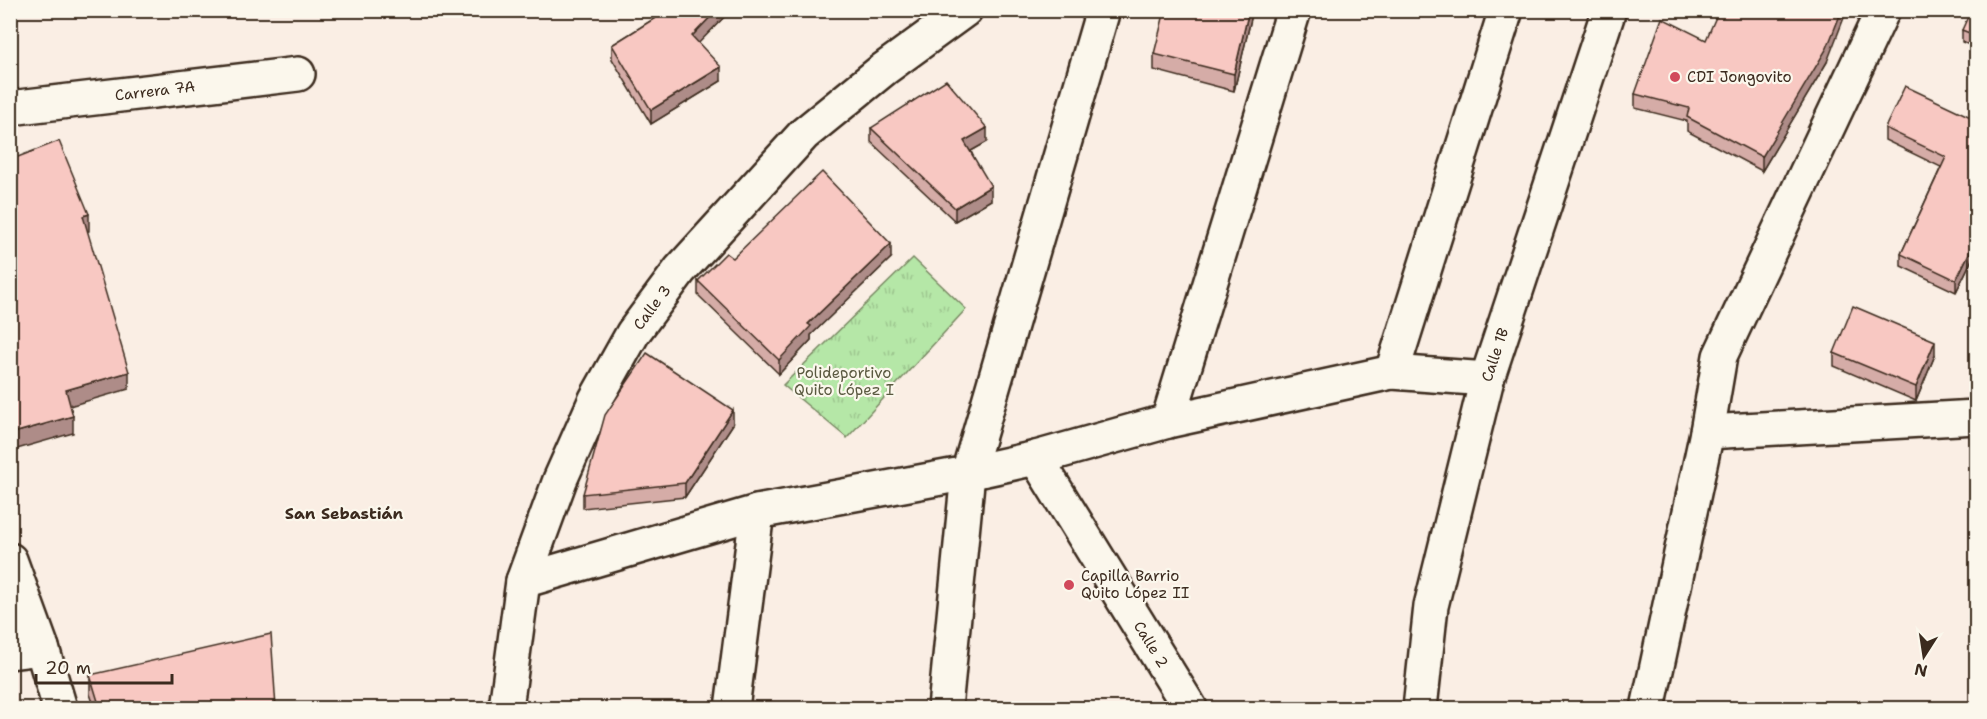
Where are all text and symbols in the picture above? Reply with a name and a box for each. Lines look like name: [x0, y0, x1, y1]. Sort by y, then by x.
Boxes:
place label: CDI Jongovito: [1687, 67, 1792, 87]
marker: CDI Jongovito: [1668, 70, 1682, 84]
street label: Carrera 7A: [114, 76, 196, 106]
street label: Calle 3: [629, 281, 675, 334]
street label: Calle 1B: [1477, 325, 1513, 384]
park label: Polideportivo Quito López I: [794, 363, 894, 400]
district label: San Sebastián: [285, 503, 404, 524]
place label: Capilla Barrio Quito López II: [1081, 566, 1189, 603]
marker: Capilla Barrio Quito López II: [1062, 578, 1076, 592]
street label: Calle 2: [1129, 617, 1173, 672]
north arrow: [1894, 626, 1954, 686]
scale bar: [36, 647, 172, 685]
text: 20 m: [45, 656, 91, 680]
text: N: [1913, 659, 1929, 682]

